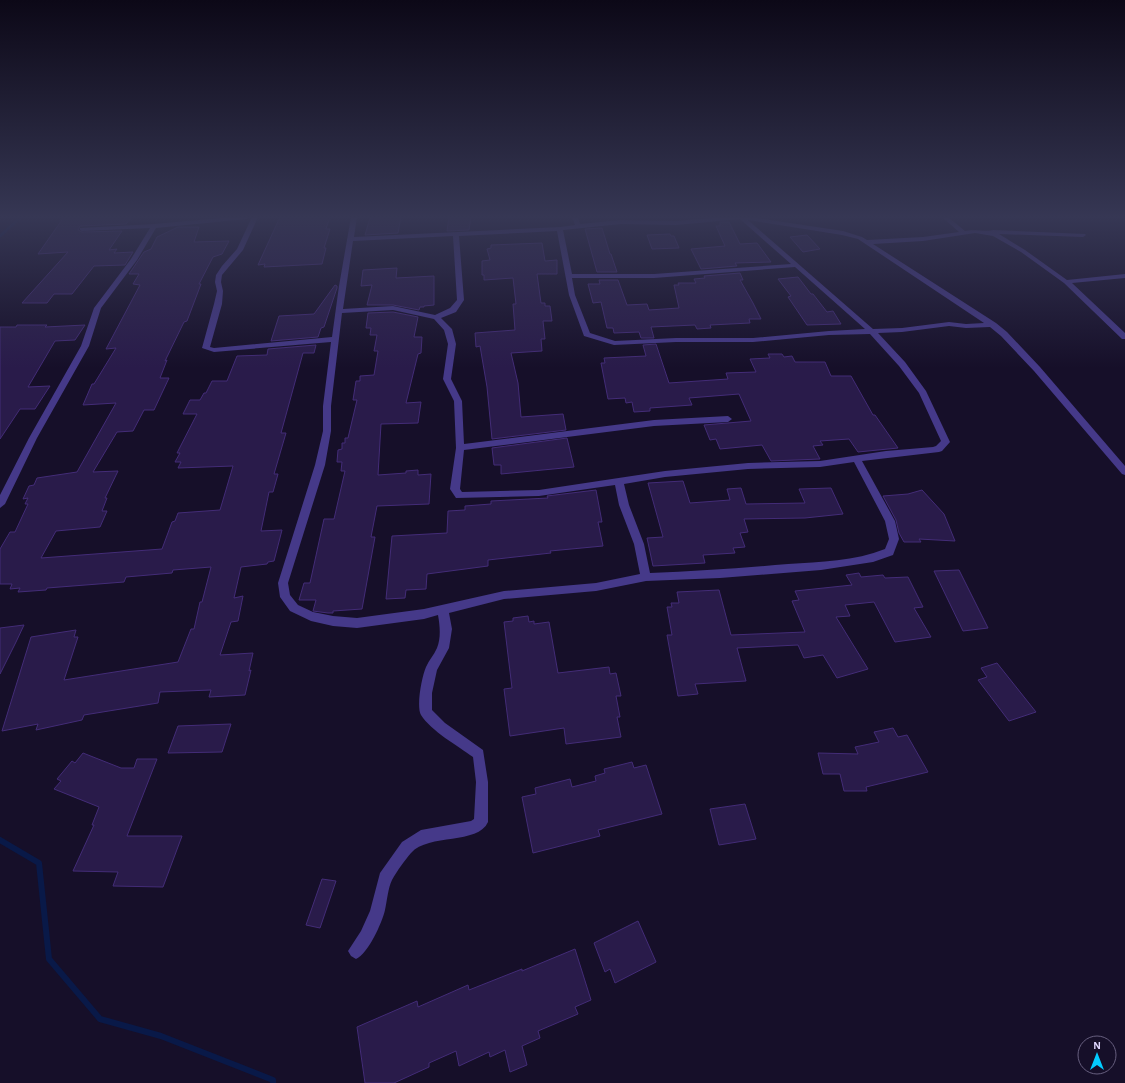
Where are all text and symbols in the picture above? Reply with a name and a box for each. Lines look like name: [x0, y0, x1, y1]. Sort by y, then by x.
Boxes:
north arrow: [1077, 1035, 1117, 1075]
text: N: [1093, 1040, 1101, 1051]

